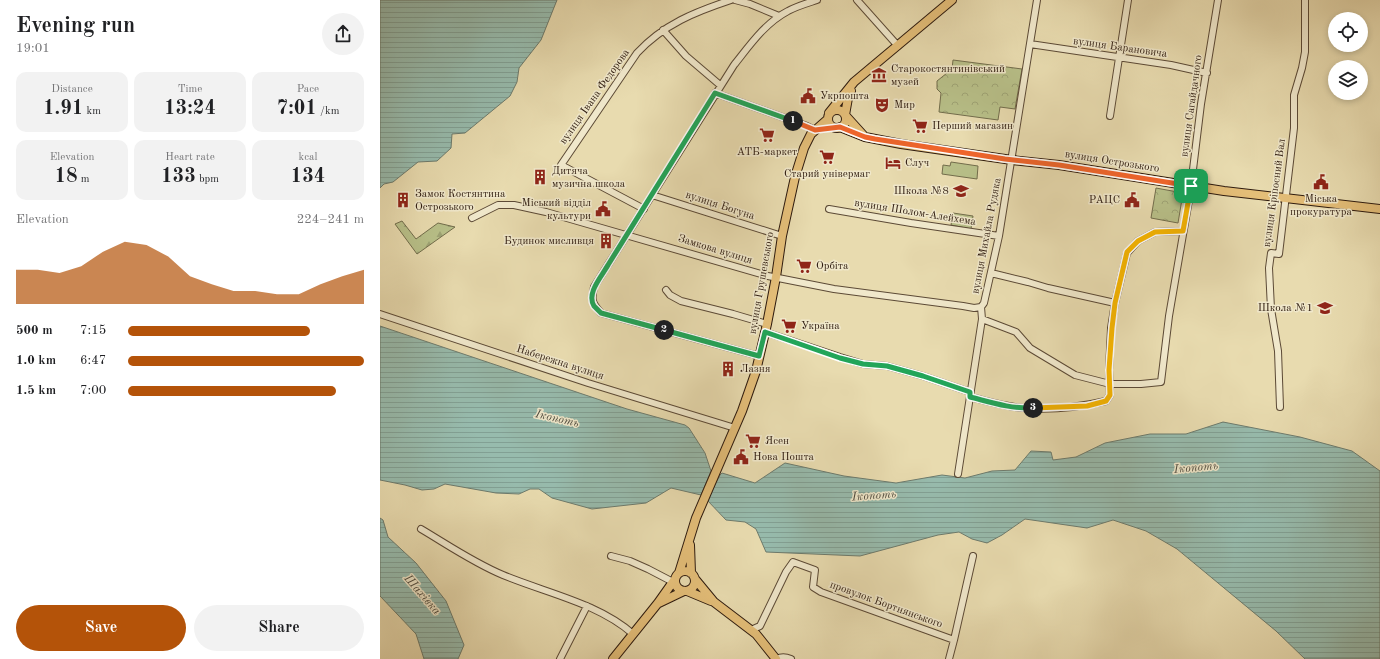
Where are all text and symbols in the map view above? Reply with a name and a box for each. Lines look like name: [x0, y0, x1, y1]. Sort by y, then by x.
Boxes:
map controls: [1328, 12, 1368, 100]
button: locate: [1328, 12, 1368, 52]
button: share: [322, 13, 364, 55]
text: Evening run: [16, 15, 135, 37]
street label: вулиця Барановича: [1072, 36, 1168, 60]
text: 19:01: [16, 42, 50, 55]
street label: вулиця Івана Федорова: [558, 47, 632, 147]
street label: вулиця Сагайдачного: [1179, 54, 1205, 158]
button: layers: [1328, 60, 1368, 100]
place label: Старокостянтинівський музей: [891, 64, 1005, 88]
museum icon: Старокостянтинівський музей: [870, 66, 888, 84]
text: Distance: [51, 84, 93, 95]
text: Time: [178, 84, 202, 95]
text: Pace: [297, 84, 319, 95]
public building icon: Укрпошта: [799, 87, 817, 105]
place label: Укрпошта: [820, 91, 870, 102]
theatre icon: Мир: [873, 96, 891, 114]
text: 1.91: [43, 99, 83, 119]
text: 13:24: [164, 99, 216, 119]
text: 7:01: [277, 99, 317, 119]
place label: Мир: [894, 100, 915, 111]
text: km: [83, 106, 101, 117]
text: /km: [317, 106, 339, 117]
pin: 1: [783, 111, 803, 131]
text: 1: [790, 115, 796, 126]
supermarket icon: Перший магазин: [911, 117, 929, 135]
place label: Перший магазин: [932, 121, 1013, 132]
supermarket icon: АТБ-маркет: [758, 126, 776, 144]
street label: вулиця Кріпосний Вал: [1262, 138, 1288, 248]
place label: АТБ-маркет: [737, 147, 797, 158]
supermarket icon: Старий універмаг: [818, 148, 836, 166]
street label: вулиця Острозького: [1064, 149, 1160, 175]
text: Elevation: [50, 152, 94, 163]
text: Heart rate: [165, 152, 215, 163]
text: kcal: [299, 152, 317, 163]
hotel icon: Случ: [884, 154, 902, 172]
place label: Случ: [905, 158, 930, 169]
place label: Дитяча музична школа: [552, 166, 626, 190]
text: 18: [54, 167, 78, 187]
text: 133: [161, 167, 196, 187]
text: 134: [291, 167, 325, 187]
building icon: Дитяча музична школа: [531, 168, 549, 186]
place label: Старий універмаг: [784, 169, 870, 180]
pin: [1174, 169, 1208, 203]
public building icon: Міська прокуратура: [1312, 173, 1330, 191]
text: m: [78, 174, 90, 185]
text: bpm: [196, 174, 219, 185]
icon: arrive: [1180, 175, 1202, 197]
street label: вулиця Михайла Рудяка: [970, 177, 1004, 295]
school or university icon: Школа №8: [952, 182, 970, 200]
place label: Школа №8: [894, 186, 949, 197]
place label: Замок Костянтина Острозького: [415, 189, 506, 213]
street label: вулиця Богуна: [684, 190, 757, 223]
building icon: Замок Костянтина Острозького: [394, 191, 412, 209]
public building icon: РАЦС: [1123, 191, 1141, 209]
place label: Міська прокуратура: [1290, 194, 1352, 218]
place label: РАЦС: [1089, 195, 1120, 206]
place label: Міський відділ культури: [521, 198, 591, 222]
street label: вулиця Шолом-Алейхема: [853, 198, 977, 228]
public building icon: Міський відділ культури: [594, 200, 612, 218]
text: Elevation: [16, 213, 69, 226]
text: 224–241 m: [297, 213, 364, 226]
street label: вулиця Грушевського: [748, 231, 776, 335]
building icon: Будинок мисливця: [597, 232, 615, 250]
street label: Замкова вулиця: [677, 233, 754, 267]
place label: Будинок мисливця: [504, 236, 594, 247]
supermarket icon: Орбіта: [795, 257, 813, 275]
place label: Орбіта: [816, 261, 849, 272]
school or university icon: Школа №1: [1316, 299, 1334, 317]
place label: Школа №1: [1258, 303, 1313, 314]
supermarket icon: Україна: [780, 317, 798, 335]
pin: 2: [654, 320, 674, 340]
place label: Україна: [801, 321, 840, 332]
text: 500 m: [16, 324, 53, 337]
text: 7:15: [80, 324, 106, 337]
text: 2: [661, 324, 667, 335]
street label: Набережна вулиця: [515, 344, 605, 382]
text: 1.0 km: [16, 354, 56, 367]
text: 6:47: [80, 354, 106, 367]
building icon: Лазня: [719, 360, 737, 378]
place label: Лазня: [740, 364, 771, 375]
text: 1.5 km: [16, 384, 56, 397]
text: 7:00: [80, 384, 106, 397]
pin: 3: [1023, 398, 1043, 418]
text: 3: [1030, 402, 1036, 413]
water label: Ікопоть: [533, 408, 580, 430]
supermarket icon: Ясен: [744, 432, 762, 450]
place label: Ясен: [765, 436, 789, 447]
public building icon: Нова Пошта: [732, 448, 750, 466]
place label: Нова Пошта: [753, 452, 815, 463]
water label: Ікопоть: [1172, 460, 1219, 476]
water label: Ікопоть: [850, 488, 897, 504]
water label: Шахівка: [401, 572, 443, 618]
street label: провулок Бортнянського: [828, 579, 944, 631]
button: Save: [16, 605, 186, 651]
button: Share: [194, 605, 364, 651]

